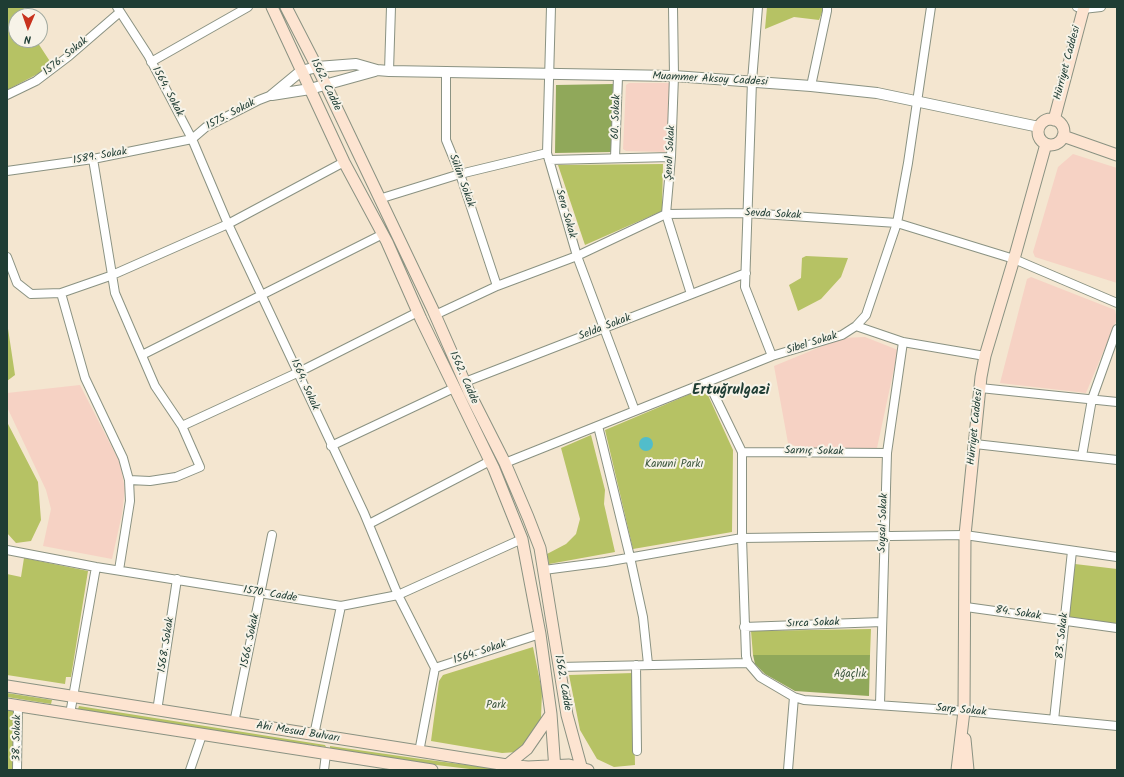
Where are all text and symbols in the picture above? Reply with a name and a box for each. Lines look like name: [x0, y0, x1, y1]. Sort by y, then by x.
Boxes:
north arrow: [8, 8, 48, 48]
street label: Hürriyet Caddesi: [1052, 24, 1084, 102]
text: N: [24, 30, 31, 48]
street label: 1576. Sokak: [41, 35, 91, 79]
street label: 1562. Cadde: [307, 57, 343, 113]
street label: 1564. Sokak: [148, 65, 186, 119]
street label: Muammer Aksoy Caddesi: [652, 70, 768, 90]
street label: 60. Sokak: [610, 94, 624, 140]
street label: 1575. Sokak: [204, 97, 258, 133]
street label: Şenol Sokak: [663, 125, 679, 181]
street label: 1589. Sokak: [72, 146, 128, 168]
street label: Sülün Sokak: [445, 153, 477, 209]
street label: Sera Sokak: [552, 188, 578, 240]
street label: Sevda Sokak: [744, 207, 802, 223]
street label: Selda Sokak: [577, 312, 633, 344]
street label: Sibel Sokak: [785, 330, 839, 358]
street label: 1562. Cadde: [445, 349, 481, 407]
street label: 1564. Sokak: [287, 357, 321, 413]
district label: Ertuğrulgazi: [692, 382, 770, 400]
street label: Hürriyet Caddesi: [965, 388, 987, 466]
street label: Sarnıç Sokak: [784, 445, 844, 459]
park label: Kanuni Parkı: [645, 458, 703, 472]
street label: Soysal Sokak: [876, 493, 892, 553]
street label: 1570. Cadde: [242, 584, 298, 606]
street label: 84. Sokak: [994, 604, 1042, 624]
street label: 83. Sokak: [1054, 612, 1072, 660]
street label: 1566. Sokak: [239, 613, 263, 669]
street label: Sırca Sokak: [786, 616, 840, 632]
street label: 1568. Sokak: [156, 617, 178, 673]
street label: 1564. Sokak: [452, 638, 508, 668]
street label: 1562. Cadde: [551, 654, 573, 712]
park label: Ağaçlık: [834, 668, 866, 682]
park label: Park: [486, 699, 506, 713]
street label: Sarp Sokak: [935, 702, 987, 720]
street label: 38. Sokak: [11, 715, 25, 761]
street label: Ahi Mesud Bulvarı: [255, 720, 341, 746]

